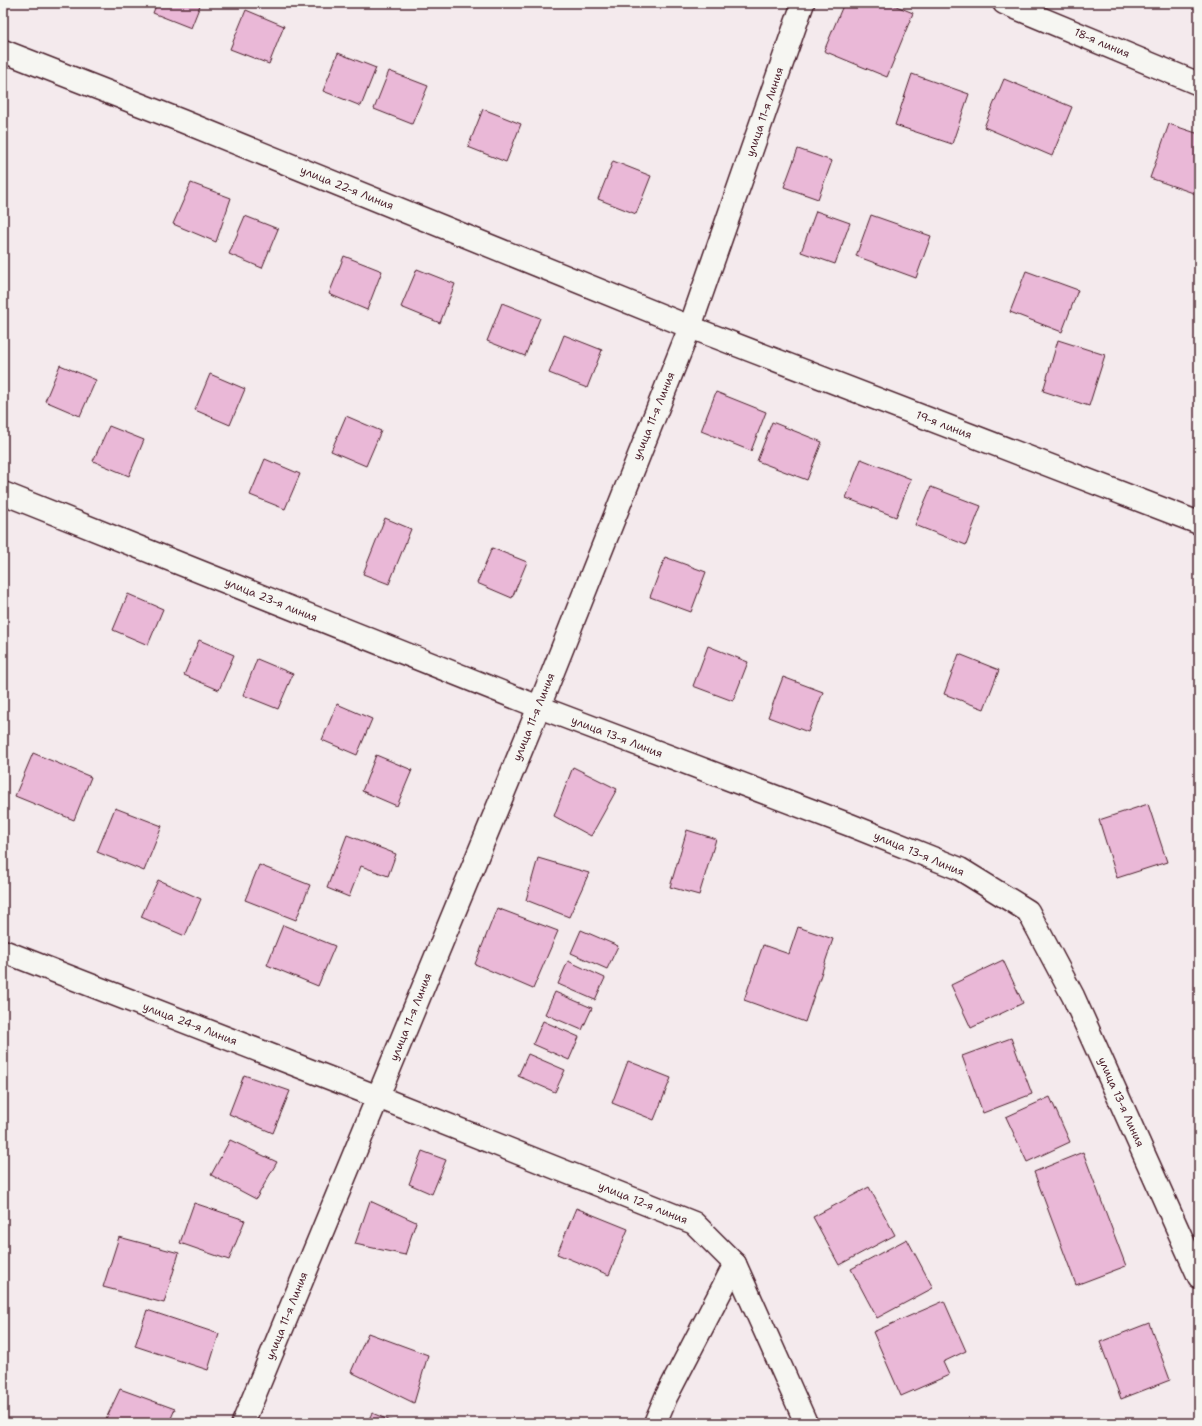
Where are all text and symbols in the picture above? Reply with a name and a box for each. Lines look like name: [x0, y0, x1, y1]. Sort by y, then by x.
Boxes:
street label: 18-я линия: [1072, 25, 1132, 61]
street label: улица 11-я Линия: [743, 65, 787, 159]
street label: улица 22-я Линия: [298, 162, 396, 214]
street label: улица 11-я Линия: [629, 370, 679, 462]
street label: 19-я линия: [914, 407, 974, 443]
street label: улица 23-я линия: [222, 575, 320, 625]
street label: улица 11-я Линия: [509, 671, 559, 763]
street label: улица 13-я Линия: [569, 713, 665, 761]
street label: улица 13-я Линия: [871, 828, 967, 880]
street label: улица 11-я Линия: [386, 971, 436, 1063]
street label: улица 24-я Линия: [141, 999, 239, 1049]
street label: улица 13-я Линия: [1094, 1055, 1148, 1149]
street label: улица 12-я линия: [596, 1178, 690, 1228]
street label: улица 11-я Линия: [262, 1270, 312, 1362]

